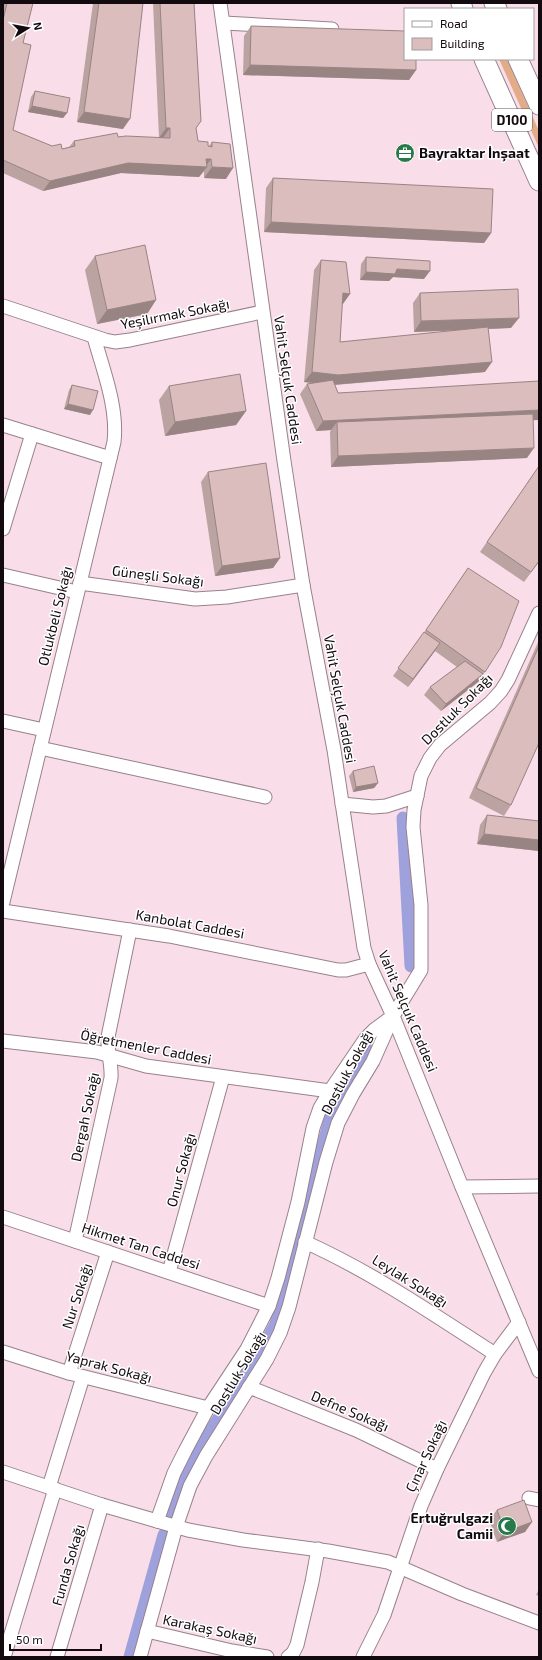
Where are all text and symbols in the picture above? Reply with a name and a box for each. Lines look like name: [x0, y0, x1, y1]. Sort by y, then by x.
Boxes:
north arrow: [8, 8, 48, 48]
legend: [404, 8, 534, 60]
text: Road: [440, 16, 468, 30]
text: N: [31, 21, 45, 31]
text: Building: [440, 36, 485, 50]
road number: D100: [492, 109, 532, 131]
office icon: Bayraktar İnşaat: [394, 142, 416, 164]
place label: Bayraktar İnşaat: [419, 144, 530, 162]
street label: Yeşilırmak Sokağı: [119, 295, 231, 333]
street label: Vahit Selçuk Caddesi: [270, 314, 306, 446]
street label: Güneşli Sokağı: [111, 561, 205, 591]
street label: Otlukbeli Sokağı: [34, 564, 75, 667]
street label: Vahit Selçuk Caddesi: [320, 633, 360, 765]
street label: Dostluk Sokağı: [417, 669, 496, 748]
street label: Kanbolat Caddesi: [134, 906, 246, 941]
street label: Vahit Selçuk Caddesi: [374, 948, 442, 1074]
street label: Öğretmenler Caddesi: [79, 1025, 213, 1068]
street label: Dostluk Sokağı: [317, 1026, 376, 1117]
street label: Dergah Sokağı: [67, 1071, 102, 1163]
street label: Onur Sokağı: [162, 1131, 199, 1209]
street label: Hikmet Tan Caddesi: [80, 1218, 202, 1273]
street label: Leylak Sokağı: [369, 1251, 451, 1311]
street label: Nur Sokağı: [58, 1261, 95, 1331]
street label: Dostluk Sokağı: [206, 1328, 269, 1417]
street label: Yaprak Sokağı: [64, 1347, 154, 1386]
street label: Defne Sokağı: [309, 1387, 392, 1435]
street label: Çınar Sokağı: [401, 1417, 451, 1495]
place label: Ertuğrulgazi Camii: [411, 1509, 493, 1542]
mosque icon: Ertuğrulgazi Camii: [496, 1515, 518, 1537]
street label: Funda Sokağı: [48, 1522, 87, 1608]
street label: Karakaş Sokağı: [161, 1610, 259, 1648]
scale bar: [10, 1626, 101, 1652]
text: 50 m: [16, 1632, 43, 1646]

